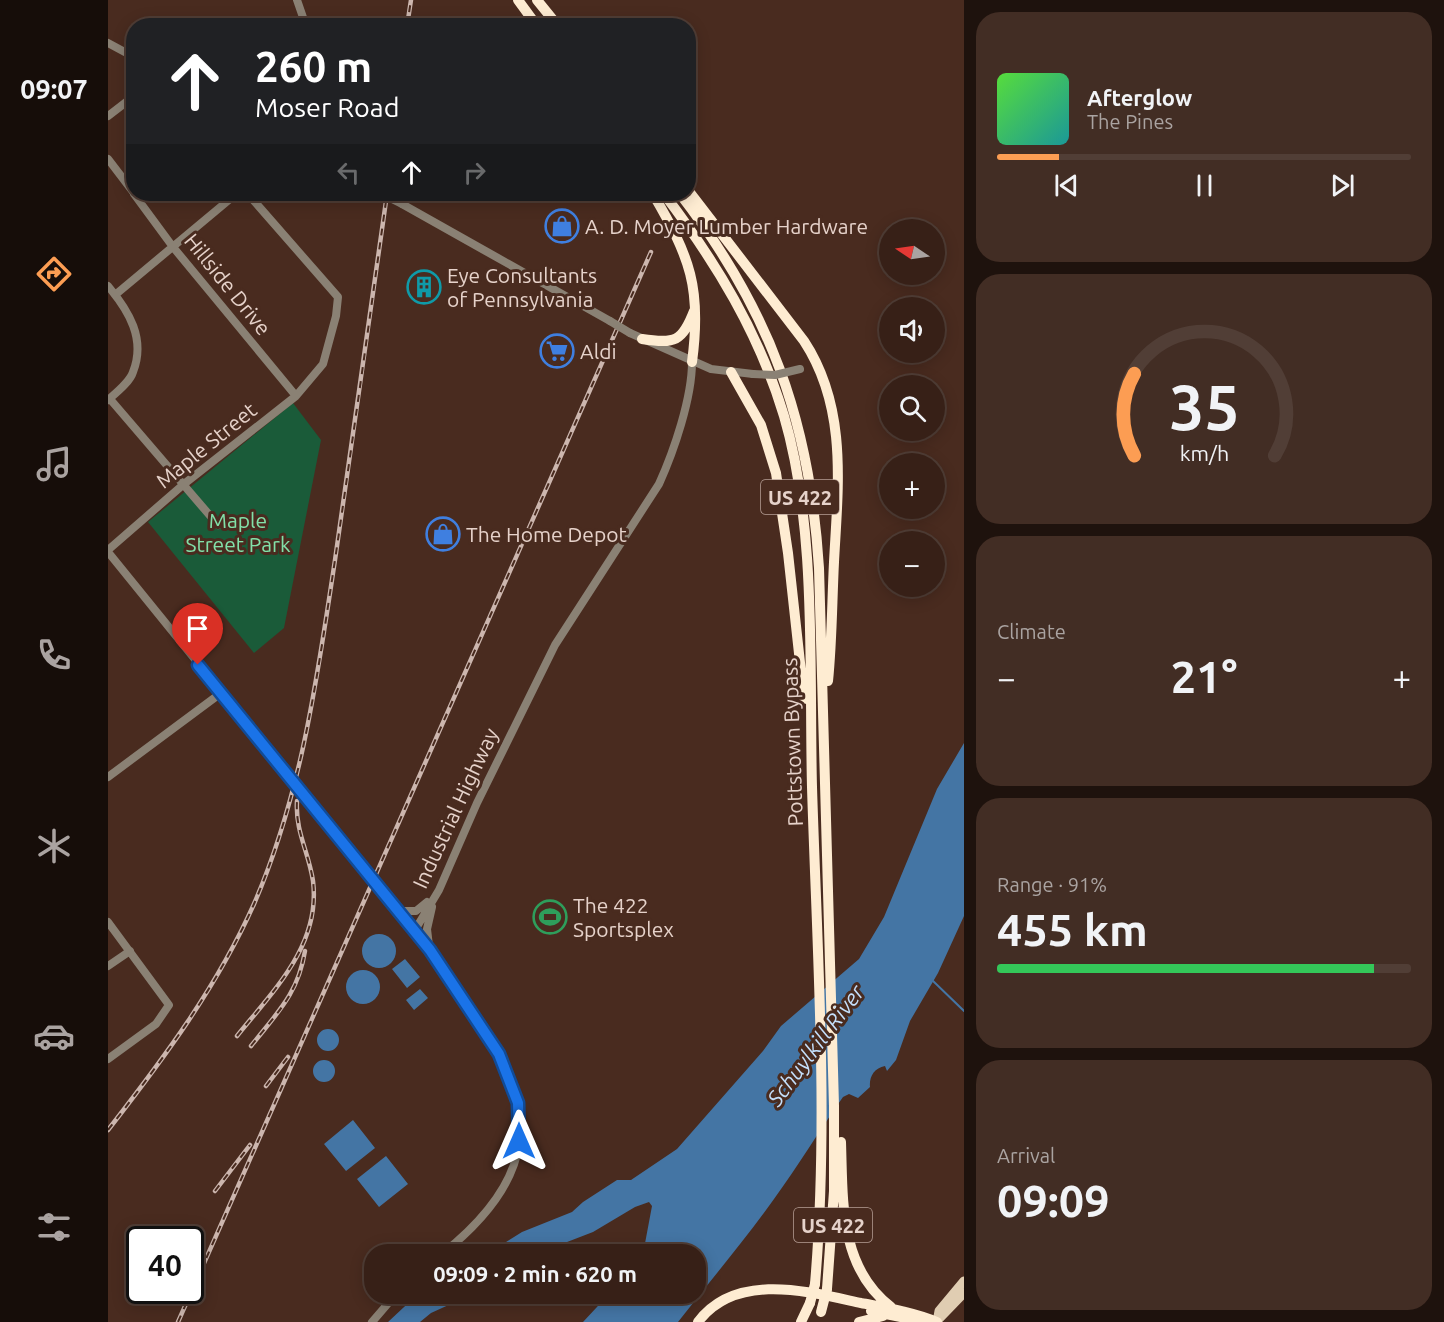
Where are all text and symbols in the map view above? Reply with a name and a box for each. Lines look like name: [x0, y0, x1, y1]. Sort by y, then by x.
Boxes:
icon: ahead: [156, 42, 234, 120]
text: 260 m: [255, 43, 372, 90]
text: 09:07: [20, 74, 88, 104]
text: Afterglow: [1087, 85, 1192, 110]
text: Moser Road: [255, 92, 400, 122]
text: The Pines: [1087, 110, 1173, 133]
icon: left: [332, 156, 365, 189]
icon: ahead: [395, 156, 428, 189]
icon: right: [458, 156, 491, 189]
icon: previous: [1050, 169, 1083, 202]
icon: pause: [1188, 169, 1221, 202]
icon: next: [1326, 169, 1359, 202]
shop icon: A. D. Moyer Lumber Hardware: [544, 208, 580, 244]
place label: A. D. Moyer Lumber Hardware: [585, 214, 868, 238]
north arrow: [879, 219, 945, 285]
map controls: [879, 219, 945, 597]
street label: Hillside Drive: [180, 229, 276, 339]
icon: directions: [33, 253, 75, 295]
place label: Eye Consultants of Pennsylvania: [447, 263, 597, 311]
building icon: Eye Consultants of Pennsylvania: [406, 269, 442, 305]
button: sound: [879, 297, 945, 363]
supermarket icon: Aldi: [539, 333, 575, 369]
place label: Aldi: [580, 339, 617, 363]
text: 35: [1169, 372, 1239, 442]
button: search: [879, 375, 945, 441]
street label: Maple Street: [151, 397, 261, 493]
text: km/h: [1179, 441, 1229, 465]
icon: music: [33, 443, 75, 485]
button: +: [879, 453, 945, 519]
road number: US 422: [761, 480, 839, 514]
park label: Maple Street Park: [185, 508, 291, 556]
shop icon: The Home Depot: [425, 516, 461, 552]
place label: The Home Depot: [466, 522, 627, 546]
button: −: [879, 531, 945, 597]
pin: [172, 603, 223, 665]
icon: arrive: [181, 612, 214, 645]
text: Climate: [997, 620, 1066, 643]
icon: phone: [33, 634, 75, 676]
text: 21°: [1171, 651, 1237, 702]
street label: Pottstown Bypass: [777, 657, 807, 827]
text: −: [997, 659, 1016, 696]
text: +: [1392, 659, 1411, 696]
street label: Industrial Highway: [407, 724, 503, 892]
icon: climate: [33, 825, 75, 867]
text: Range · 91%: [997, 873, 1107, 896]
place label: The 422 Sportsplex: [573, 893, 674, 941]
sports icon: The 422 Sportsplex: [532, 899, 568, 935]
text: 455 km: [997, 904, 1148, 955]
water label: Schuylkill River: [761, 979, 869, 1111]
icon: car: [33, 1015, 75, 1057]
position arrow: [487, 1109, 551, 1173]
text: Arrival: [997, 1144, 1055, 1167]
text: 09:09: [997, 1175, 1110, 1226]
icon: filters: [33, 1206, 75, 1248]
road number: US 422: [794, 1208, 872, 1242]
speed limit sign: 40: [126, 1226, 204, 1304]
text: 09:09 · 2 min · 620 m: [433, 1261, 637, 1286]

